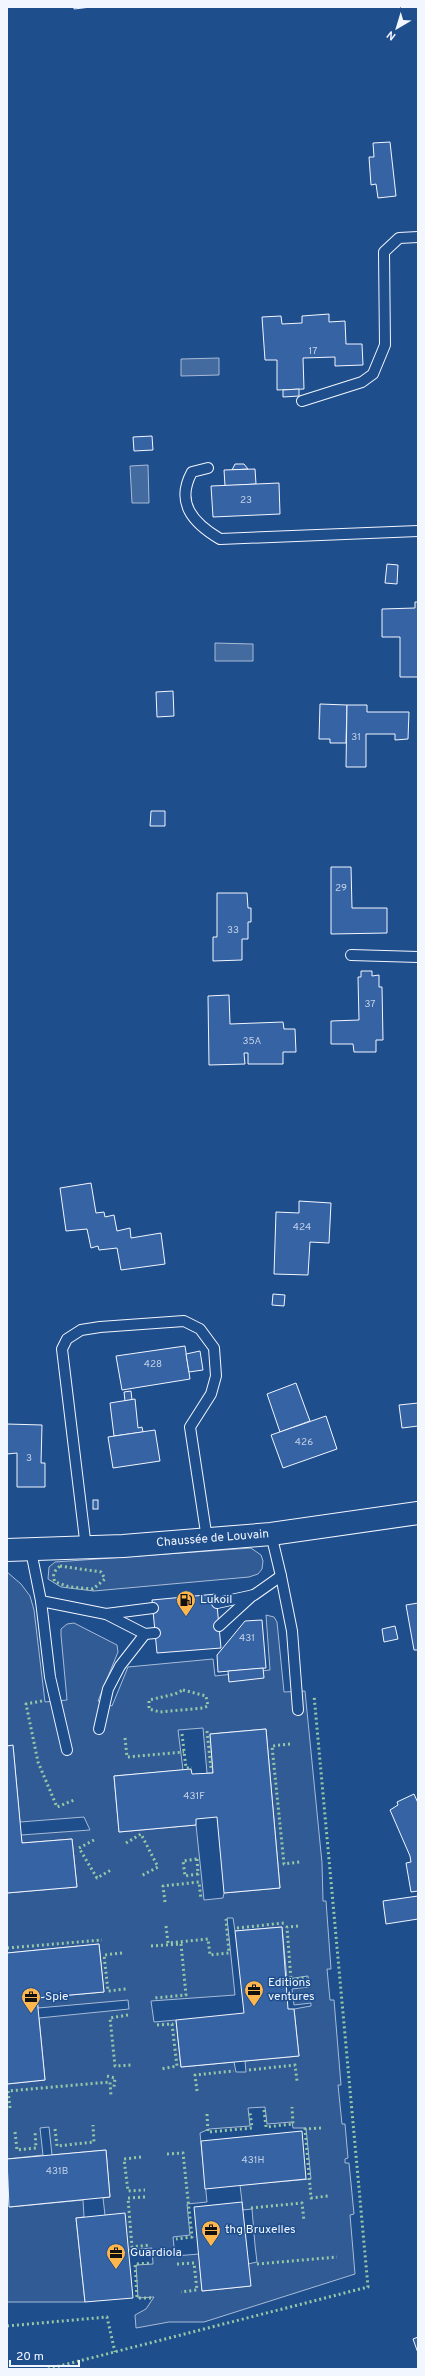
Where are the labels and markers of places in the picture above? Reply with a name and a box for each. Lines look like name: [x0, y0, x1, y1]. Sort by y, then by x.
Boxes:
fuel station icon: Lukoil: [175, 1589, 197, 1617]
place label: Lukoil: [200, 1592, 232, 1608]
place label: Editions ventures: [268, 1975, 315, 2005]
office icon: Editions ventures: [243, 1979, 265, 2007]
office icon: Spie: [20, 1986, 42, 2014]
place label: Spie: [45, 1989, 68, 2005]
office icon: thg Bruxelles: [200, 2219, 222, 2247]
place label: thg Bruxelles: [225, 2222, 296, 2238]
office icon: Guardiola: [105, 2242, 127, 2270]
place label: Guardiola: [130, 2245, 182, 2261]

